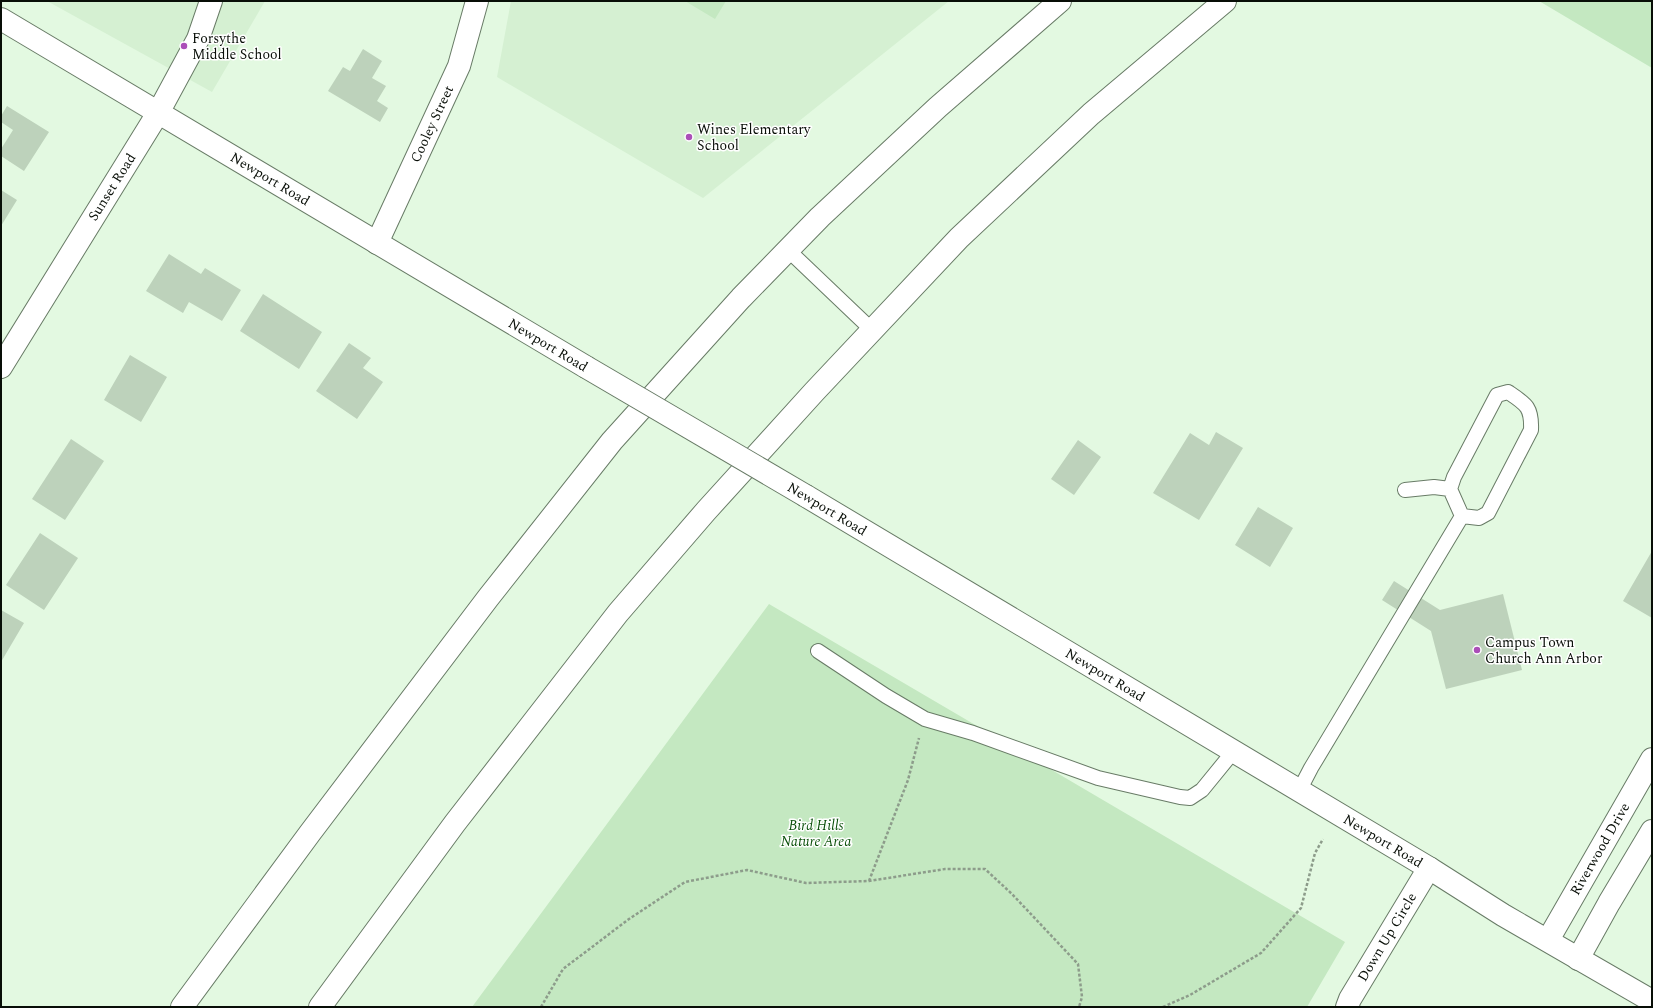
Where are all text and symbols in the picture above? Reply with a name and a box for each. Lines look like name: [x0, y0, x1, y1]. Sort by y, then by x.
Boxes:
place label: Forsythe Middle School: [192, 28, 282, 65]
marker: Forsythe Middle School: [179, 41, 189, 51]
street label: Cooley Street: [405, 82, 459, 166]
place label: Wines Elementary School: [697, 119, 812, 156]
marker: Wines Elementary School: [684, 132, 694, 142]
street label: Newport Road: [226, 147, 314, 211]
street label: Sunset Road: [83, 149, 141, 225]
street label: Newport Road: [504, 313, 592, 377]
street label: Newport Road: [783, 477, 871, 541]
place label: Campus Town Church Ann Arbor: [1485, 632, 1603, 669]
street label: Newport Road: [1061, 643, 1149, 707]
marker: Campus Town Church Ann Arbor: [1472, 645, 1482, 655]
street label: Riverwood Drive: [1565, 798, 1635, 899]
street label: Newport Road: [1339, 809, 1427, 873]
park label: Bird Hills Nature Area: [781, 815, 851, 852]
street label: Down Up Circle: [1352, 888, 1422, 986]

